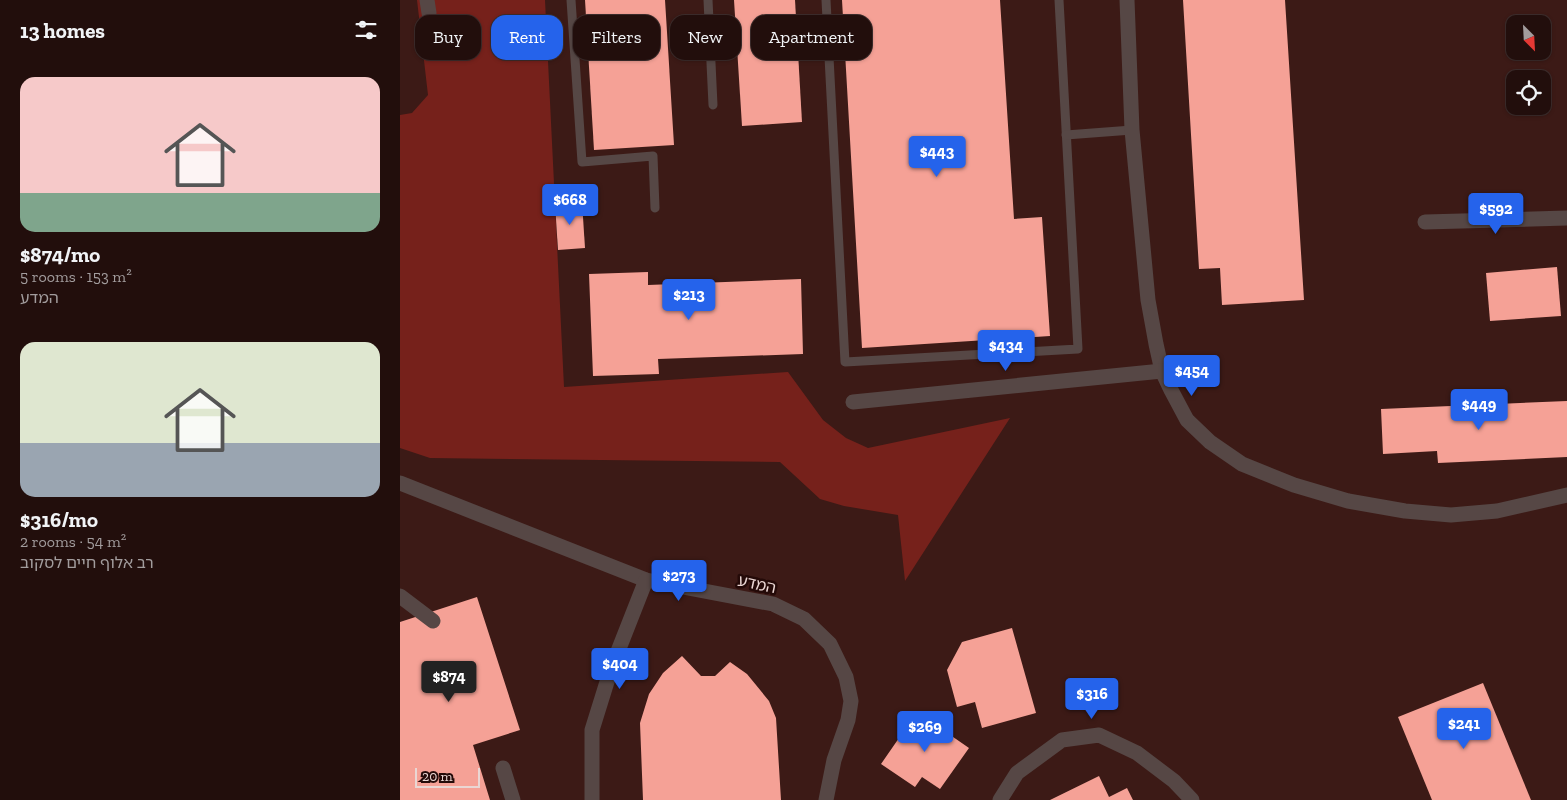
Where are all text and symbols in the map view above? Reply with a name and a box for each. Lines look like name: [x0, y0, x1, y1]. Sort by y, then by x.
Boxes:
chip: Buy: [415, 15, 481, 60]
chip: Rent: [491, 15, 563, 60]
chip: Filters: [573, 15, 660, 60]
chip: New: [670, 15, 741, 60]
chip: Apartment: [751, 15, 872, 60]
north arrow: [1506, 15, 1551, 60]
map controls: [1506, 15, 1551, 115]
icon: filters: [352, 16, 380, 44]
text: 13 homes: [20, 18, 105, 43]
button: locate: [1506, 70, 1551, 115]
icon: home: [155, 110, 245, 200]
pin: $443: [907, 136, 967, 178]
text: $443: [920, 142, 954, 161]
pin: $668: [540, 184, 600, 226]
text: $668: [553, 190, 587, 209]
pin: $592: [1466, 192, 1526, 235]
text: $592: [1479, 199, 1513, 218]
text: $874/mo: [20, 242, 100, 267]
text: 5 rooms · 153 m²: [20, 267, 132, 286]
pin: $213: [659, 278, 719, 321]
text: $213: [673, 285, 705, 304]
text: המדע: [20, 288, 59, 307]
pin: $434: [976, 330, 1036, 372]
text: $434: [989, 336, 1023, 355]
pin: $454: [1162, 354, 1222, 397]
text: $454: [1175, 361, 1209, 380]
icon: home: [155, 375, 245, 465]
pin: $449: [1449, 388, 1509, 431]
text: $449: [1462, 395, 1496, 414]
text: $316/mo: [20, 507, 98, 532]
text: 2 rooms · 54 m²: [20, 532, 126, 551]
text: רב אלוף חיים לסקוב: [20, 553, 154, 572]
pin: $273: [649, 560, 709, 602]
text: $273: [663, 566, 695, 585]
street label: המדע: [736, 571, 778, 597]
pin: $404: [590, 648, 650, 690]
text: $404: [602, 654, 638, 673]
pin: $874: [419, 660, 479, 703]
text: $874: [432, 667, 466, 686]
pin: $316: [1062, 678, 1122, 720]
text: $316: [1076, 684, 1108, 703]
pin: $241: [1434, 708, 1494, 750]
pin: $269: [895, 710, 955, 753]
text: $241: [1448, 714, 1480, 733]
text: $269: [908, 717, 942, 736]
scale bar: [415, 765, 480, 788]
text: 20 m: [422, 768, 453, 785]

